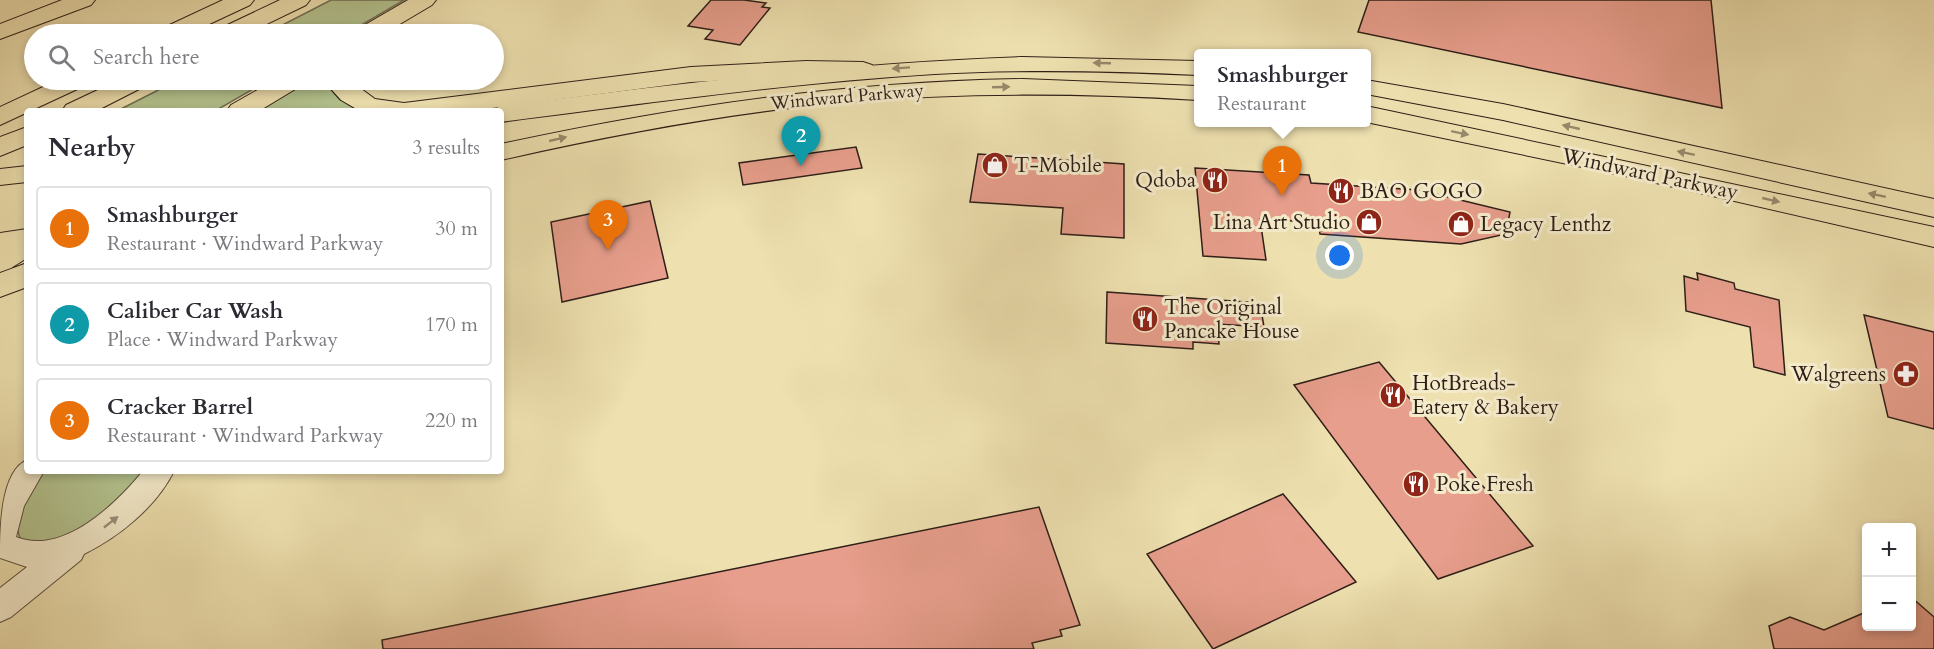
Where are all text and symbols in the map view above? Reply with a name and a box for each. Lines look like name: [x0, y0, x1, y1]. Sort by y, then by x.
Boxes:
search box: [24, 24, 504, 90]
icon: search: [45, 41, 78, 74]
text: Search here: [93, 42, 200, 72]
popup: [1194, 49, 1371, 127]
one-way arrow: [1092, 58, 1111, 68]
text: Smashburger: [1217, 60, 1348, 90]
one-way arrow: [892, 63, 911, 73]
street label: Windward Parkway: [768, 78, 925, 116]
one-way arrow: [992, 82, 1011, 92]
text: Restaurant: [1217, 90, 1306, 117]
pin: 2: [782, 116, 820, 166]
one-way arrow: [1562, 122, 1580, 132]
one-way arrow: [1451, 128, 1469, 138]
text: Nearby: [48, 130, 136, 165]
text: 3 results: [412, 134, 480, 161]
one-way arrow: [549, 134, 568, 143]
street label: Windward Parkway: [1558, 141, 1741, 207]
pin: 1: [1262, 146, 1302, 196]
one-way arrow: [1677, 148, 1696, 158]
shop icon: T-Mobile: [980, 150, 1010, 180]
place label: T-Mobile: [1014, 151, 1102, 180]
restaurant icon: Qdoba: [1200, 165, 1230, 195]
place label: Qdoba: [1135, 166, 1196, 195]
restaurant icon: BAO GOGO: [1326, 176, 1356, 206]
place label: BAO GOGO: [1360, 177, 1483, 206]
one-way arrow: [1867, 190, 1886, 199]
one-way arrow: [1761, 196, 1780, 206]
text: Smashburger: [107, 200, 238, 230]
pin: 3: [588, 200, 628, 250]
shop icon: Lina Art Studio: [1354, 207, 1384, 237]
place label: Lina Art Studio: [1213, 208, 1350, 237]
shop icon: Legacy Lenthz: [1446, 209, 1476, 239]
place label: Legacy Lenthz: [1480, 210, 1612, 239]
text: 1: [64, 215, 75, 242]
text: 30 m: [435, 215, 478, 242]
text: Restaurant · Windward Parkway: [107, 230, 383, 257]
your location: [1325, 241, 1354, 270]
place label: The Original Pancake House: [1164, 293, 1300, 346]
text: Caliber Car Wash: [107, 296, 283, 326]
restaurant icon: The Original Pancake House: [1130, 304, 1160, 334]
text: 2: [64, 311, 75, 338]
text: 170 m: [425, 311, 478, 338]
text: Place · Windward Parkway: [107, 326, 338, 353]
pharmacy icon: Walgreens: [1891, 359, 1921, 389]
place label: Walgreens: [1790, 360, 1886, 389]
place label: HotBreads- Eatery & Bakery: [1412, 369, 1559, 422]
restaurant icon: HotBreads- Eatery & Bakery: [1378, 380, 1408, 410]
text: Cracker Barrel: [107, 392, 253, 422]
text: 3: [64, 407, 75, 434]
text: 220 m: [425, 407, 478, 434]
text: Restaurant · Windward Parkway: [107, 422, 383, 449]
restaurant icon: Poke Fresh: [1401, 469, 1431, 499]
place label: Poke Fresh: [1436, 470, 1534, 499]
one-way arrow: [103, 515, 119, 528]
map controls: [1862, 523, 1916, 631]
button: +: [1862, 523, 1916, 577]
button: −: [1862, 577, 1916, 631]

